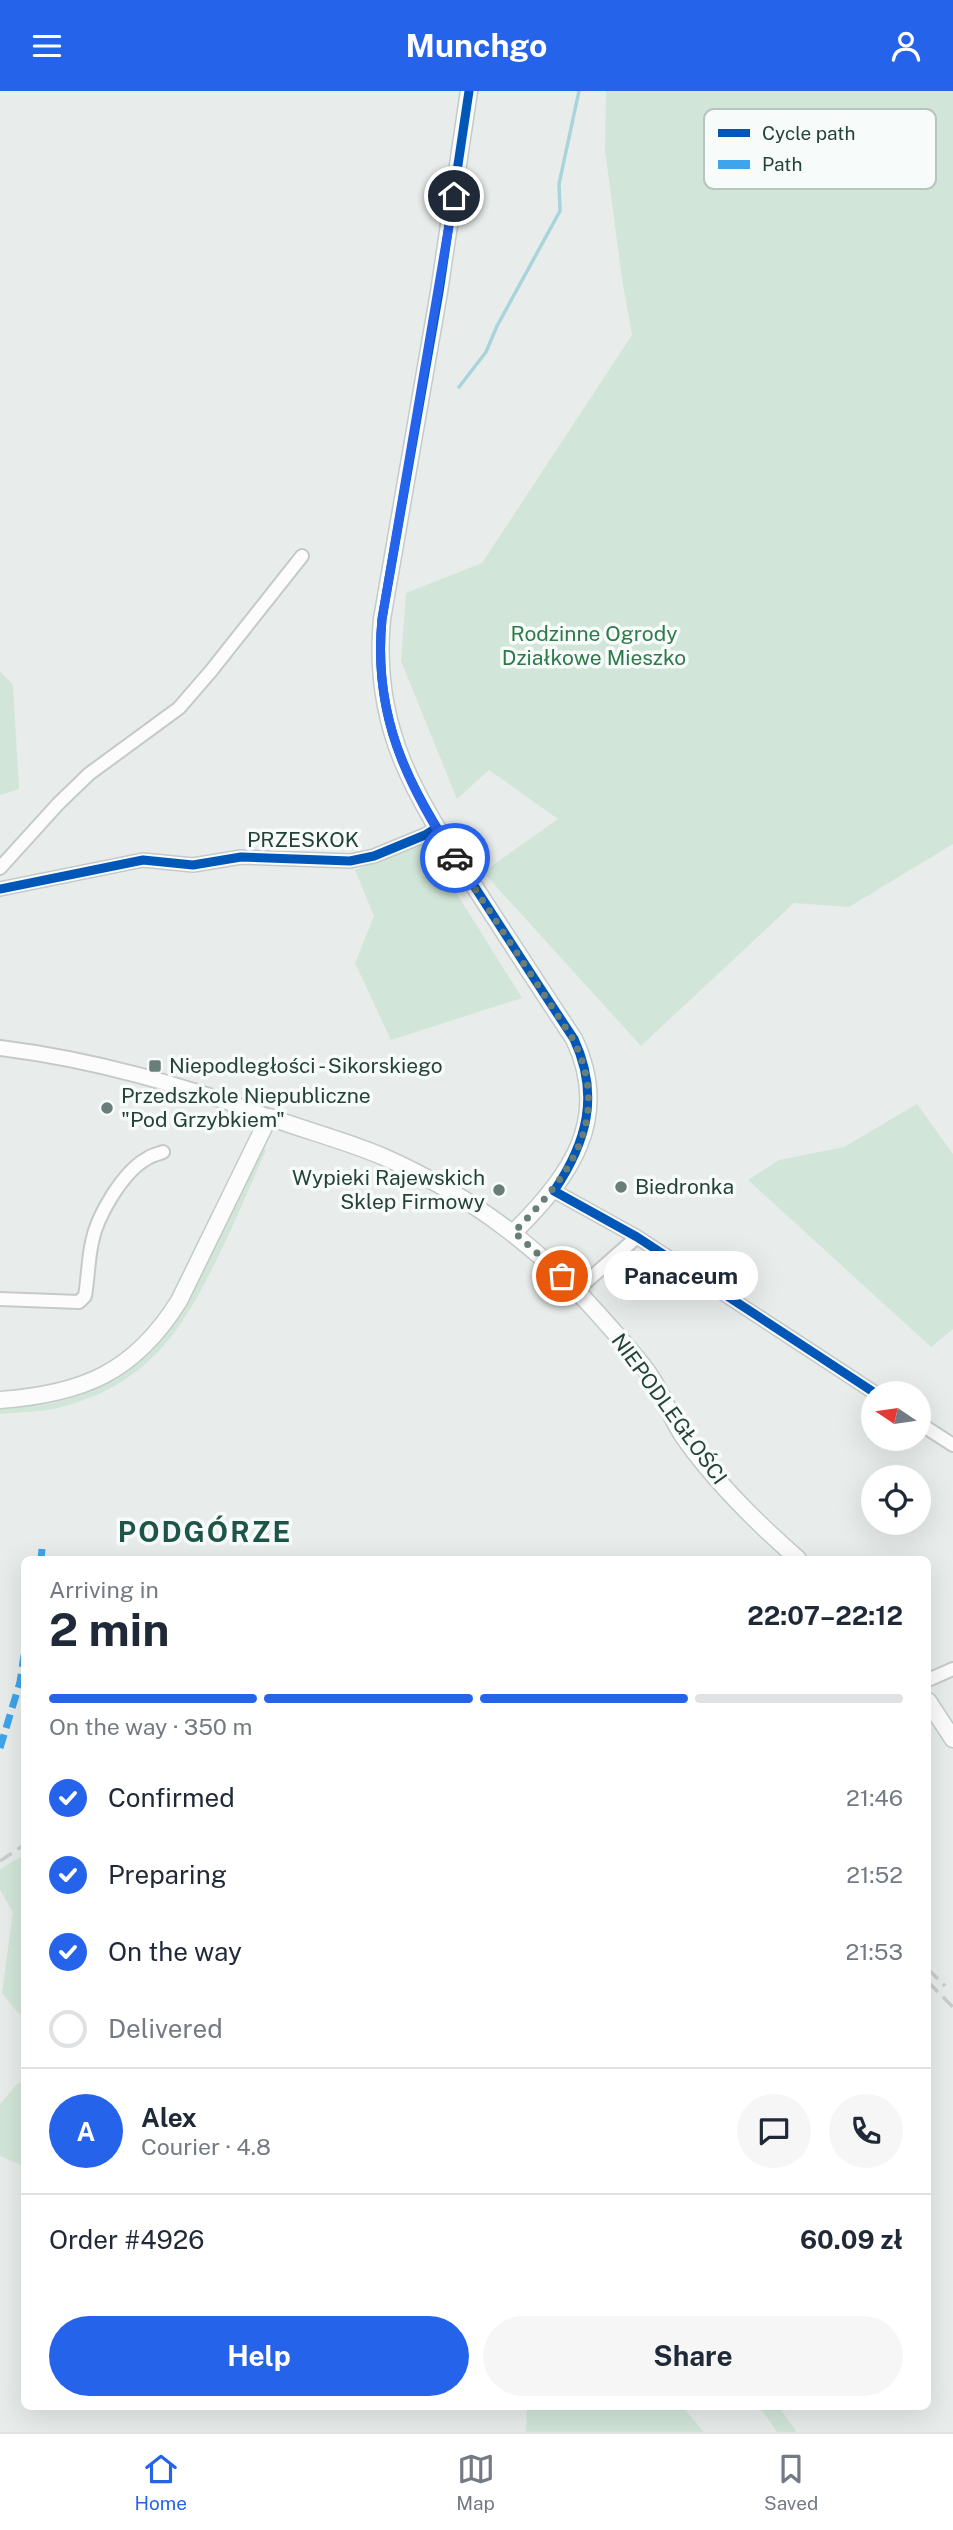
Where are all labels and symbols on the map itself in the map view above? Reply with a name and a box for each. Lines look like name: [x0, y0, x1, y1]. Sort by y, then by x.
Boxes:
legend: [704, 109, 936, 189]
text: Cycle path: [762, 122, 855, 144]
text: Path: [762, 153, 802, 175]
pin: [424, 166, 484, 226]
park label: Rodzinne Ogrody Działkowe Mieszko: [502, 621, 686, 670]
courier: [420, 823, 490, 893]
street label: PRZESKOK: [247, 827, 359, 852]
place label: Niepodległości - Sikorskiego: [169, 1053, 443, 1078]
marker: Niepodległości - Sikorskiego: [147, 1058, 163, 1074]
place label: Przedszkole Niepubliczne "Pod Grzybkiem": [121, 1083, 371, 1132]
marker: Przedszkole Niepubliczne "Pod Grzybkiem": [99, 1100, 115, 1116]
place label: Wypieki Rajewskich Sklep Firmowy: [292, 1165, 485, 1214]
place label: Biedronka: [635, 1174, 734, 1199]
marker: Biedronka: [613, 1179, 629, 1195]
marker: Wypieki Rajewskich Sklep Firmowy: [491, 1182, 507, 1198]
pin: [532, 1246, 592, 1306]
callout: Panaceum: [604, 1251, 758, 1301]
street label: NIEPODLEGŁOŚCI: [606, 1328, 732, 1489]
north arrow: [861, 1381, 931, 1451]
district label: PODGÓRZE: [118, 1515, 292, 1548]

